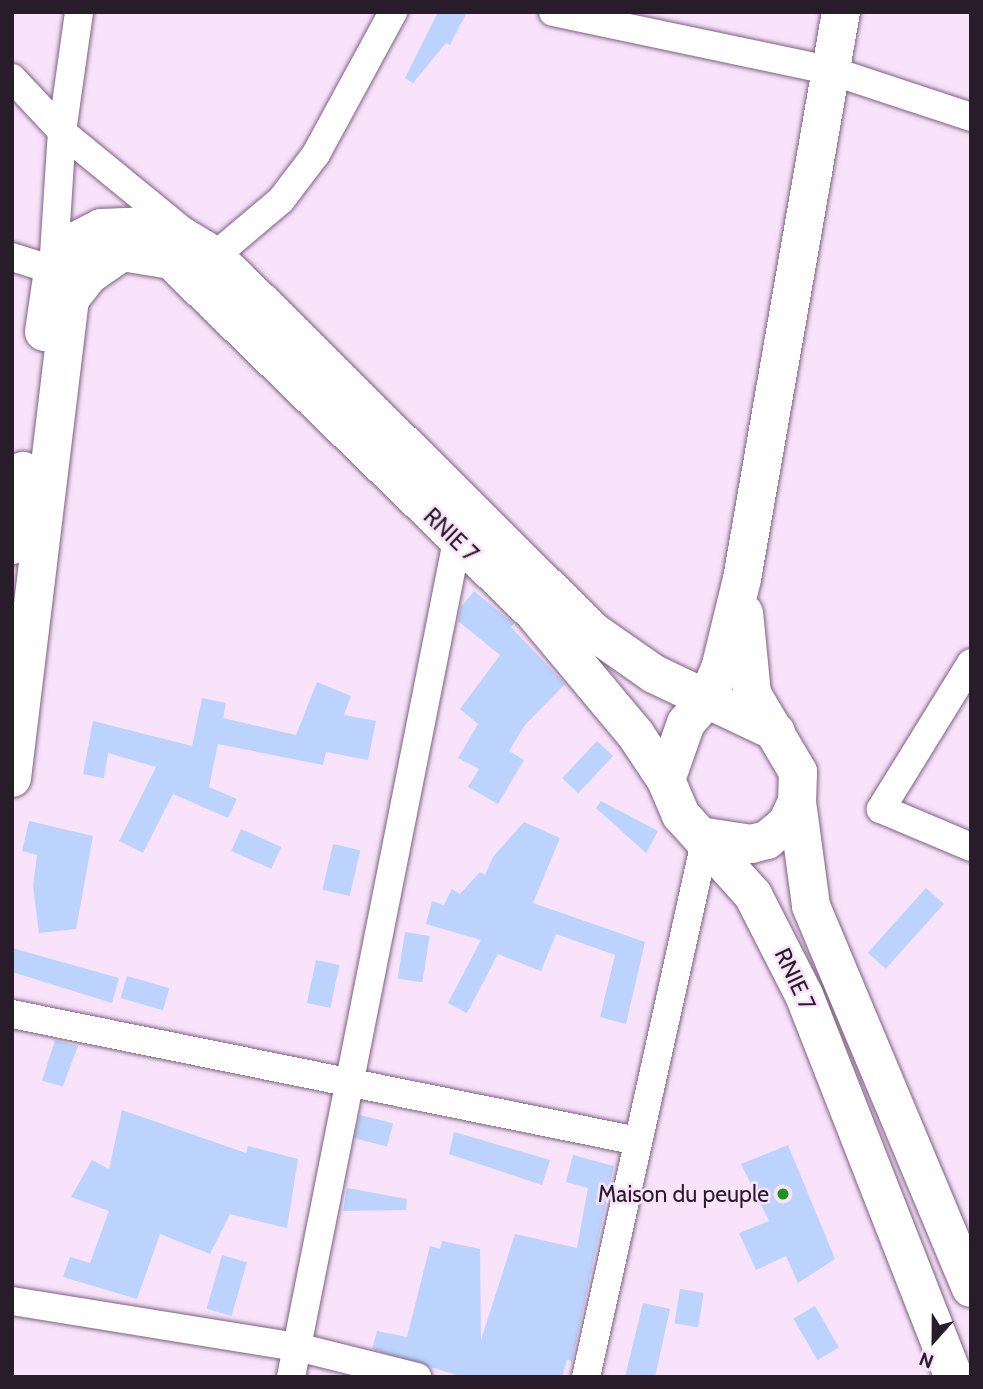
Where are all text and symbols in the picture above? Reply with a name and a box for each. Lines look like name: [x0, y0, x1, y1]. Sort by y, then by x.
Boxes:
street label: RNIE 7: [418, 502, 484, 568]
street label: RNIE 7: [769, 944, 821, 1014]
place label: Maison du peuple: [598, 1180, 769, 1208]
marker: Maison du peuple: [775, 1186, 791, 1202]
north arrow: [899, 1305, 969, 1375]
text: N: [916, 1347, 937, 1373]

